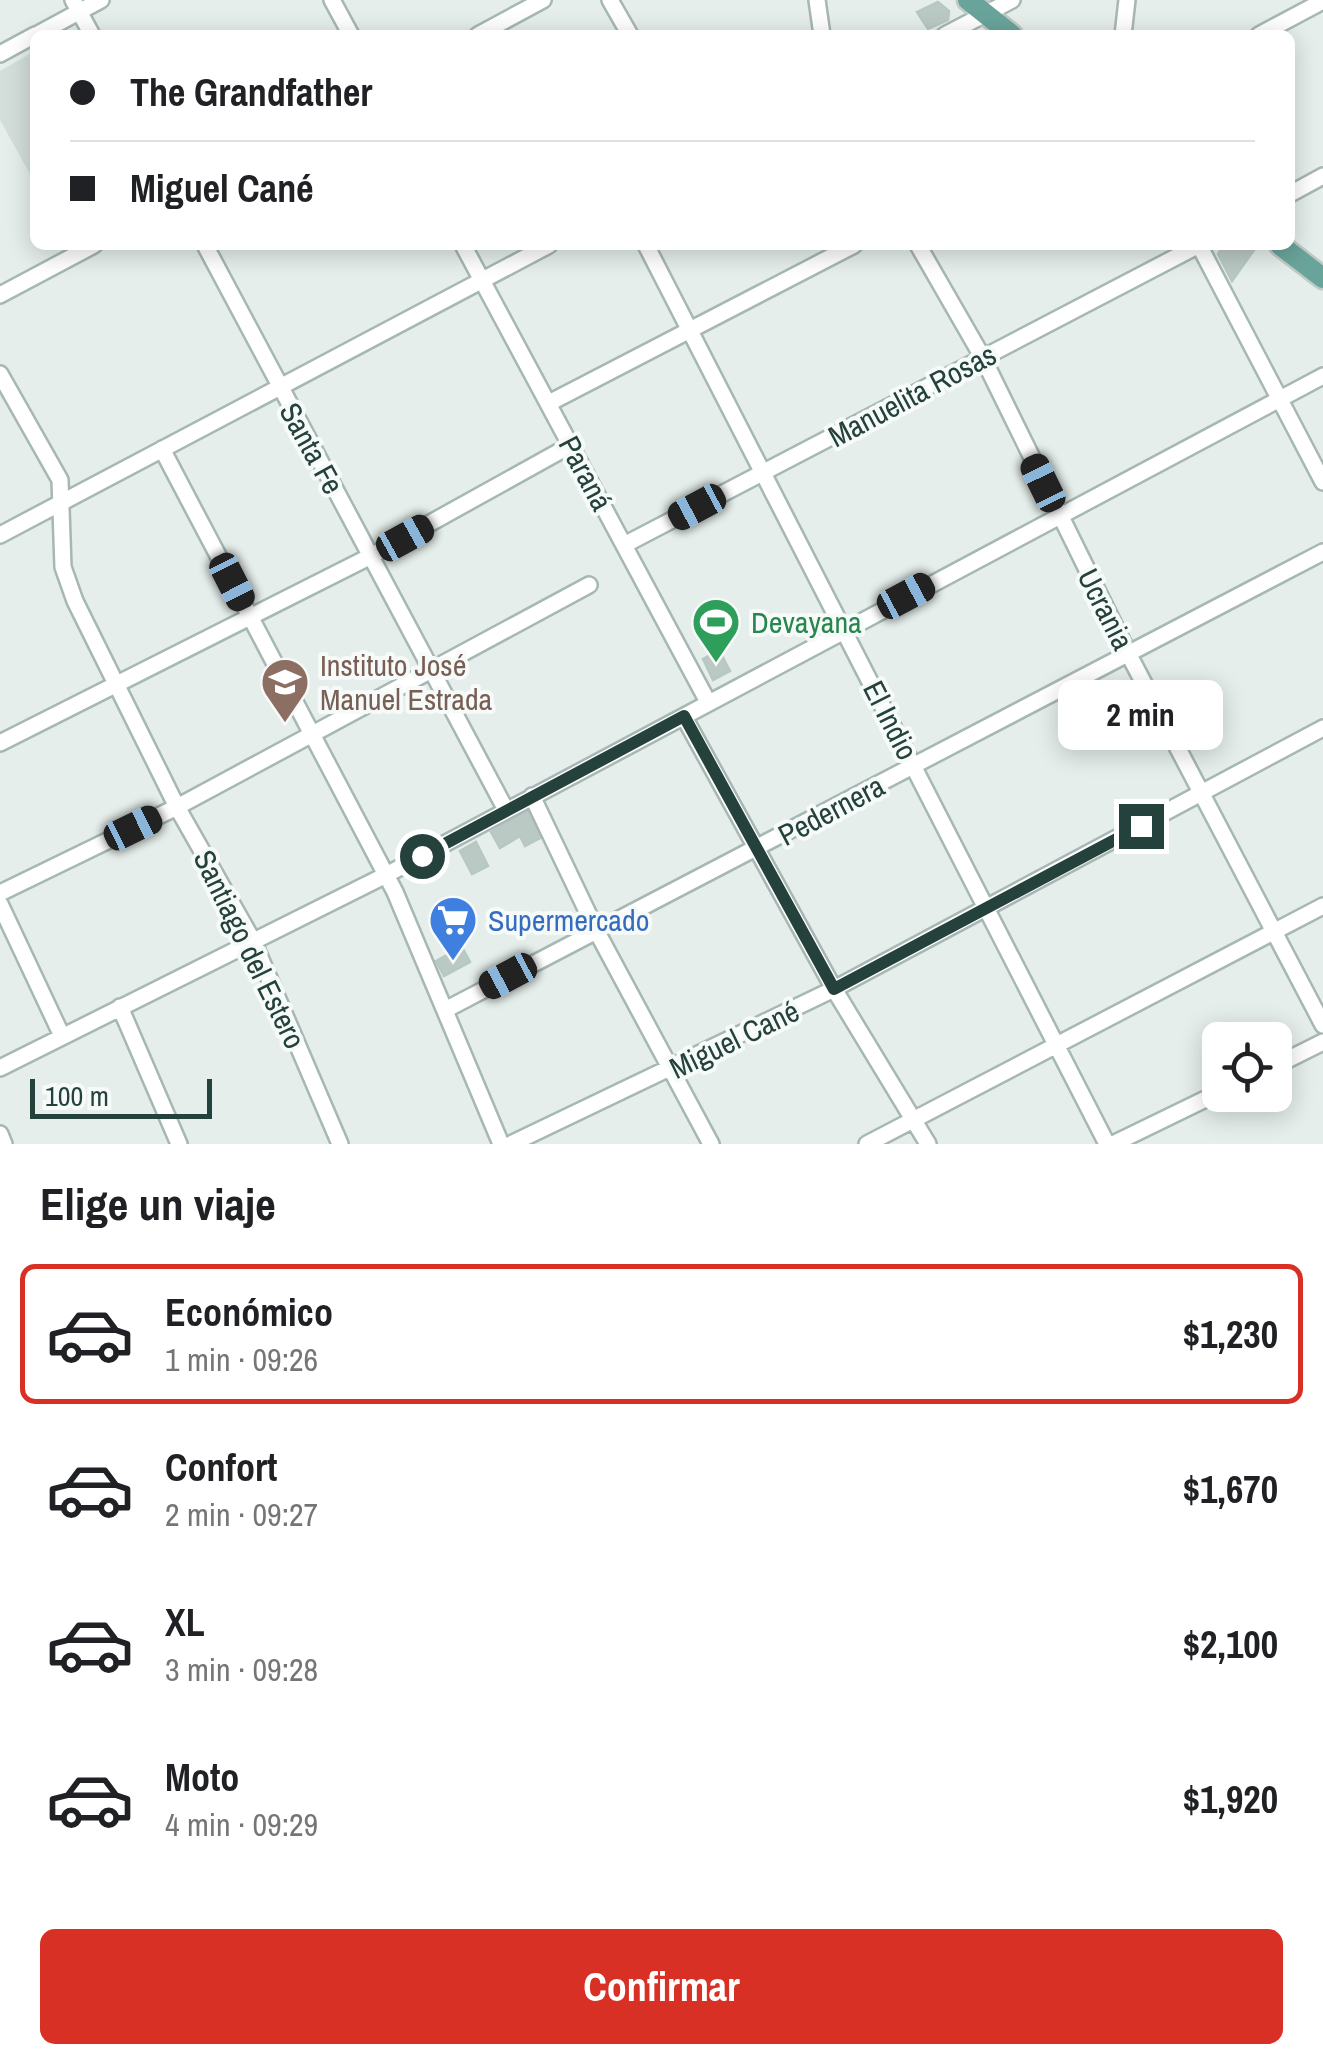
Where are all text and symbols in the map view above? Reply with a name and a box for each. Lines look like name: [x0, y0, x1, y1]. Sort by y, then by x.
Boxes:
text: The Grandfather: [130, 67, 372, 118]
text: Miguel Cané: [130, 163, 314, 214]
street label: Manuelita Rosas: [821, 334, 1003, 456]
street label: Santa Fe: [271, 395, 353, 501]
street label: Paraná: [550, 429, 622, 518]
car: [1016, 449, 1070, 517]
car: [663, 480, 731, 534]
car: [371, 510, 439, 566]
car: [205, 548, 259, 616]
street label: Ucrania: [1069, 562, 1144, 657]
car: [872, 569, 940, 623]
sports icon: Devayana: [690, 596, 742, 664]
place label: Devayana: [751, 602, 862, 642]
place label: Instituto José Manuel Estrada: [320, 645, 493, 719]
school or university icon: Instituto José Manuel Estrada: [259, 656, 311, 724]
street label: El Indio: [854, 674, 928, 766]
callout: 2 min: [1058, 681, 1224, 751]
text: 2 min: [1106, 693, 1175, 736]
street label: Pedernera: [771, 765, 891, 855]
car: [99, 801, 167, 855]
route end: [1119, 804, 1164, 849]
route start: [400, 834, 445, 879]
street label: Santiago del Estero: [185, 843, 315, 1055]
supermarket icon: Supermercado: [427, 894, 479, 962]
place label: Supermercado: [488, 900, 649, 940]
car: [474, 949, 542, 1003]
street label: Miguel Cané: [663, 990, 805, 1088]
map controls: [1202, 1022, 1292, 1112]
button: locate: [1202, 1022, 1292, 1112]
scale bar: [30, 1074, 212, 1118]
text: 100 m: [45, 1077, 109, 1115]
text: Elige un viaje: [40, 1173, 276, 1234]
text: Económico: [165, 1287, 333, 1338]
icon: car: [45, 1289, 135, 1379]
text: $1,230: [1183, 1309, 1278, 1360]
text: 1 min · 09:26: [165, 1338, 318, 1381]
text: Confort: [165, 1442, 277, 1493]
icon: car: [45, 1444, 135, 1534]
text: $1,670: [1183, 1464, 1278, 1515]
text: 2 min · 09:27: [165, 1493, 318, 1536]
text: XL: [165, 1597, 205, 1648]
icon: car: [45, 1599, 135, 1689]
text: $2,100: [1183, 1619, 1278, 1670]
text: 3 min · 09:28: [165, 1648, 318, 1691]
text: Moto: [165, 1752, 239, 1803]
icon: car: [45, 1754, 135, 1844]
text: $1,920: [1183, 1774, 1278, 1825]
text: 4 min · 09:29: [165, 1803, 318, 1846]
button: Confirmar: [40, 1929, 1283, 2044]

